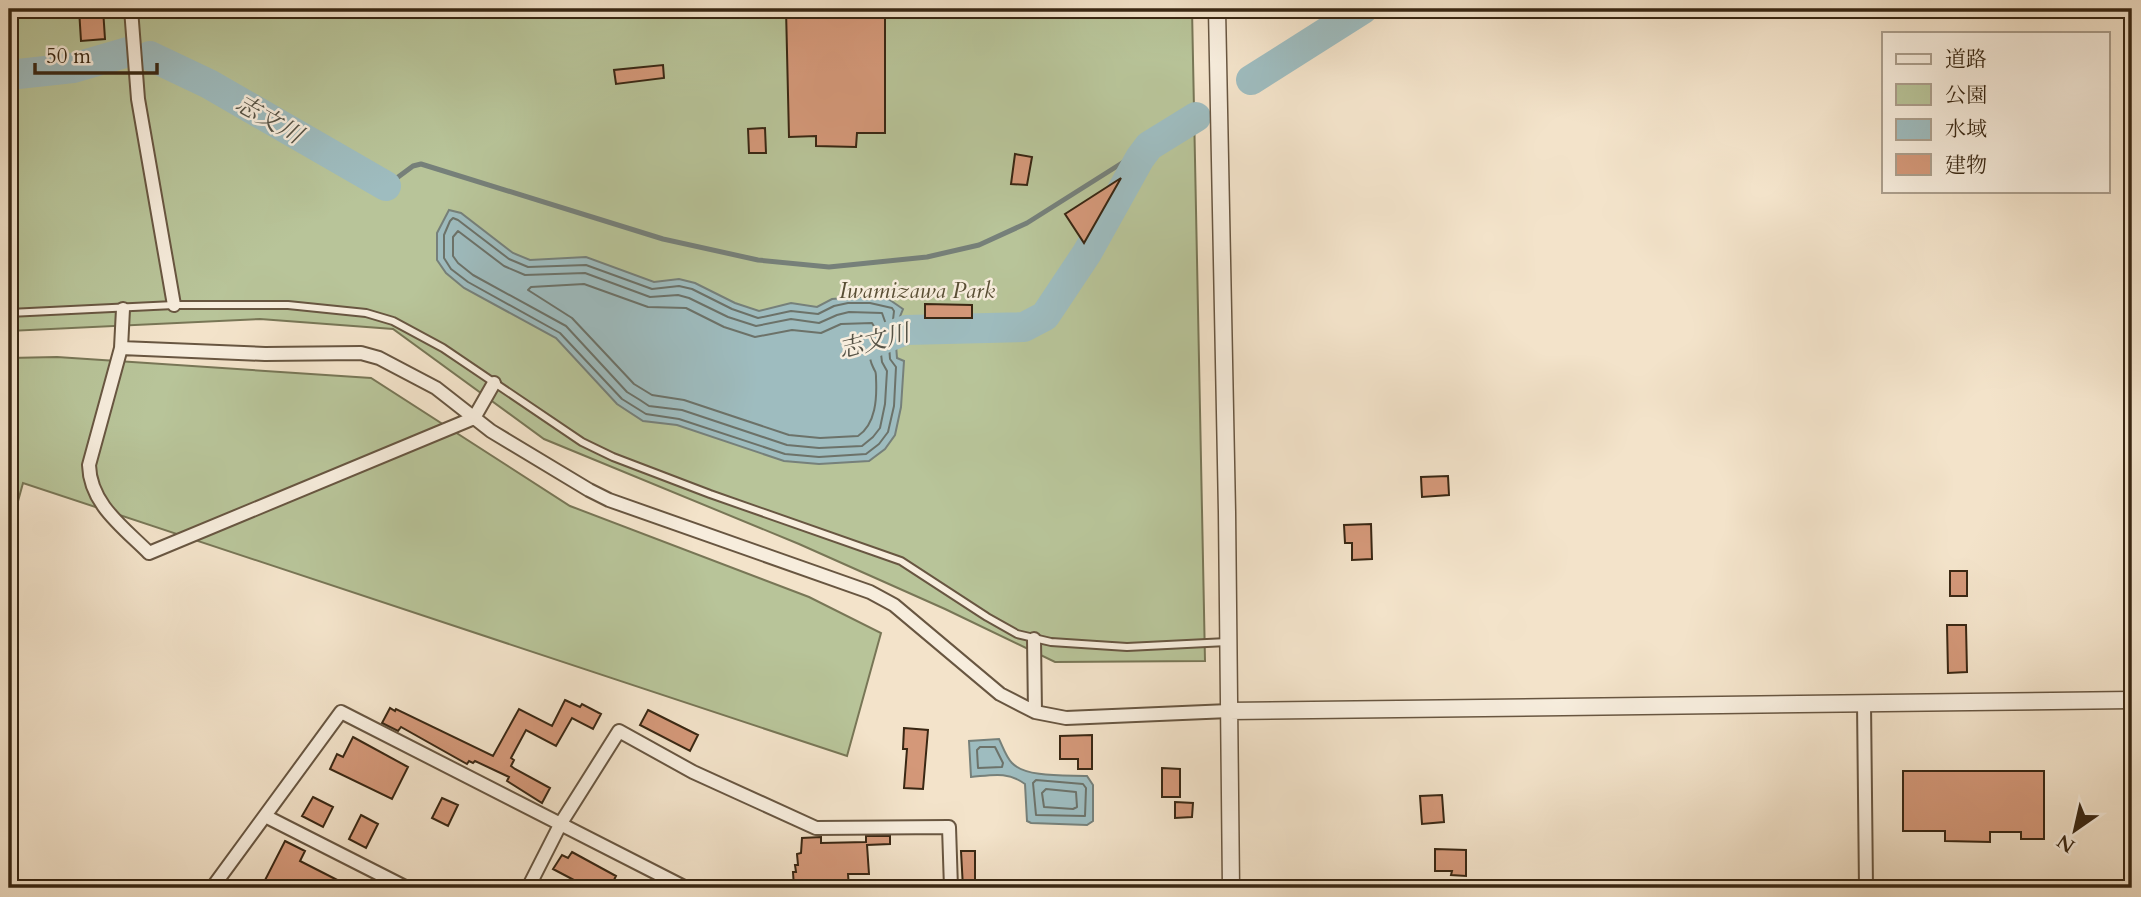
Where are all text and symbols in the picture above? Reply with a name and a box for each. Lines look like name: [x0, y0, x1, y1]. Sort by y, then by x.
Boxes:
scale bar: [35, 32, 158, 76]
legend: [1882, 32, 2110, 192]
text: 50 m: [46, 42, 91, 71]
text: 道路: [1945, 45, 1987, 74]
text: 公園: [1945, 81, 1987, 110]
water label: 志文川: [229, 87, 311, 153]
text: 水域: [1945, 115, 1987, 144]
text: 建物: [1945, 151, 1987, 180]
park label: Iwamizawa Park: [839, 275, 996, 306]
water label: 志文川: [835, 316, 916, 366]
north arrow: [2039, 796, 2110, 866]
text: N: [2052, 828, 2080, 859]

